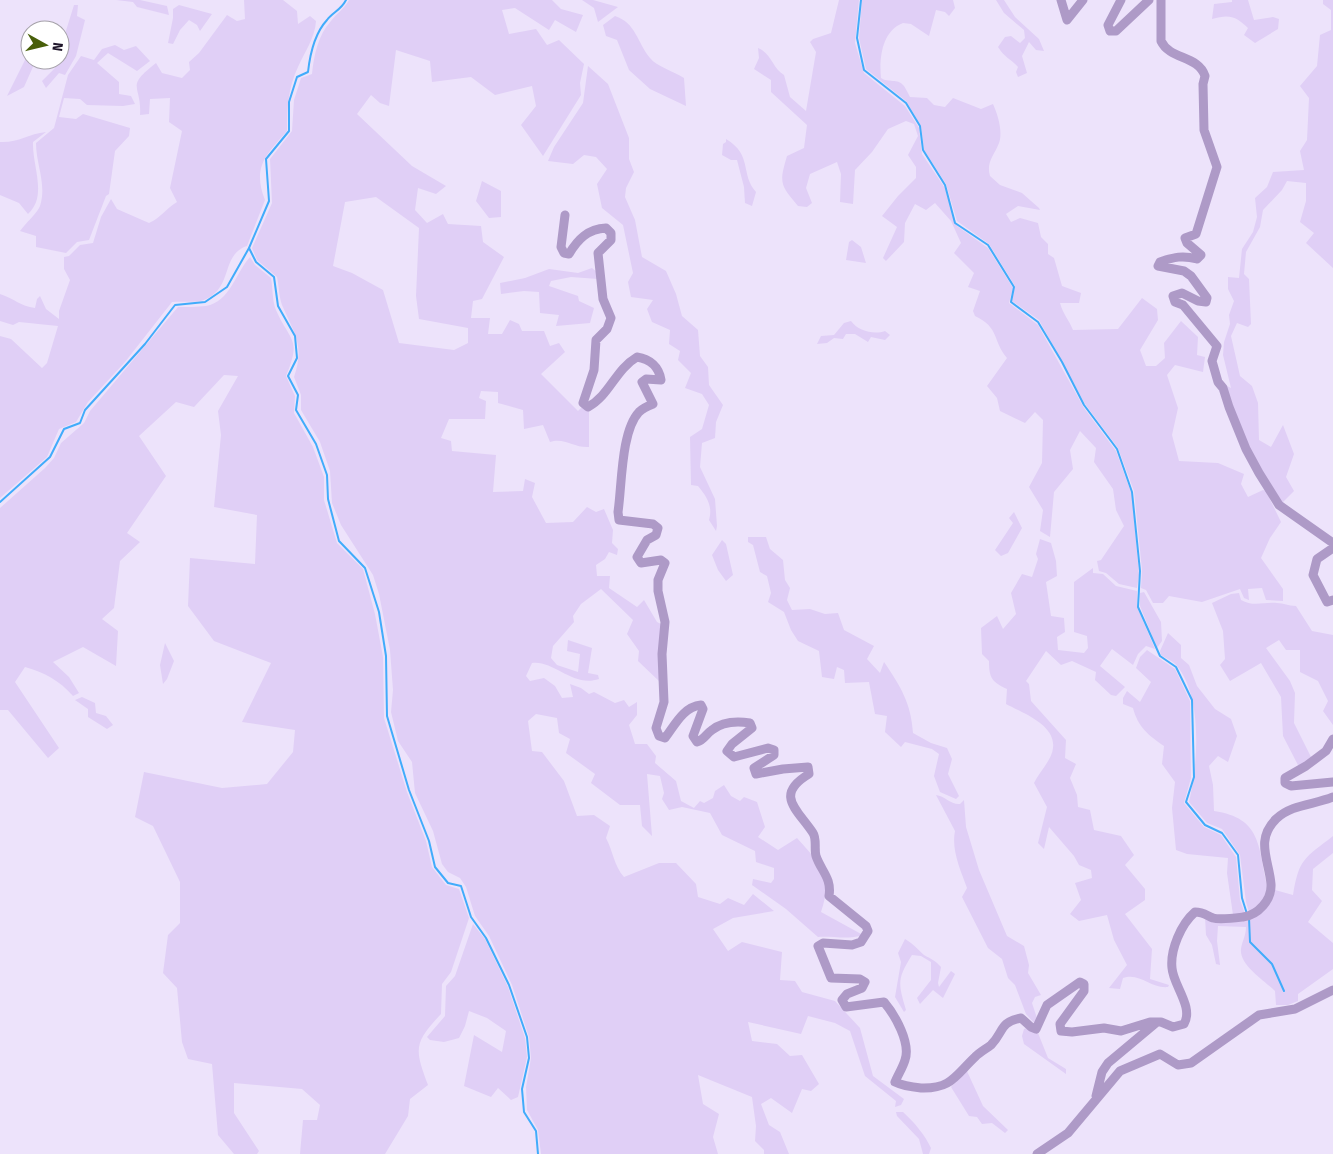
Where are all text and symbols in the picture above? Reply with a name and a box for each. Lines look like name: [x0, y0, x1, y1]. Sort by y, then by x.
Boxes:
north arrow: [20, 20, 70, 70]
text: N: [48, 41, 66, 52]

